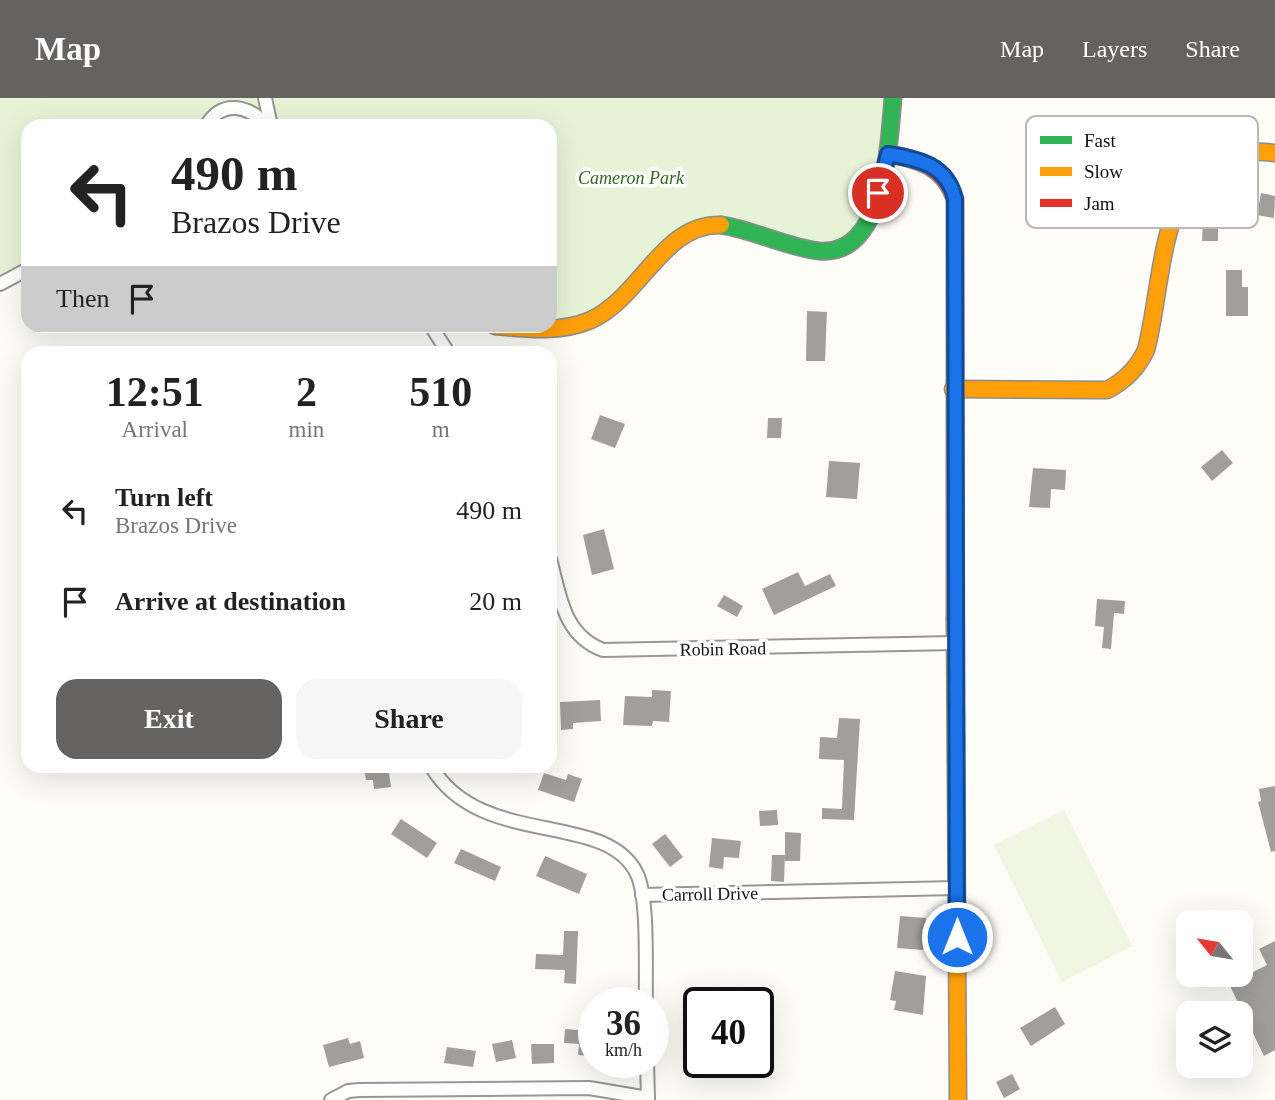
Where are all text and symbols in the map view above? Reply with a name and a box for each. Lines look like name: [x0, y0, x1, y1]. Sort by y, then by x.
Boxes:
text: Map: [35, 31, 101, 67]
text: Map: [1000, 36, 1044, 62]
text: Layers: [1082, 36, 1147, 62]
text: Share: [1185, 36, 1240, 62]
legend: [1026, 116, 1258, 228]
text: Fast: [1084, 130, 1116, 151]
text: 490 m: [171, 146, 298, 201]
icon: left: [56, 147, 147, 238]
text: Slow: [1084, 161, 1123, 182]
pin: [848, 163, 908, 223]
park label: Cameron Park: [578, 168, 685, 188]
icon: arrive: [859, 174, 897, 212]
text: Jam: [1084, 193, 1115, 214]
text: Brazos Drive: [171, 204, 341, 240]
icon: arrive: [123, 280, 161, 318]
text: Then: [56, 284, 109, 313]
text: 12:51: [106, 369, 204, 415]
text: 2: [296, 369, 317, 415]
text: 510: [409, 369, 472, 415]
text: Arrival: [122, 417, 188, 442]
text: min: [289, 417, 324, 442]
text: m: [432, 417, 450, 442]
text: Turn left: [115, 483, 213, 512]
icon: left: [56, 492, 94, 530]
text: 490 m: [456, 496, 522, 525]
text: Brazos Drive: [115, 513, 237, 538]
icon: arrive: [56, 583, 94, 621]
text: Arrive at destination: [115, 587, 346, 616]
text: 20 m: [469, 587, 522, 616]
street label: Robin Road: [680, 638, 766, 660]
button: Exit: [56, 679, 282, 759]
button: Share: [296, 679, 522, 759]
street label: Carroll Drive: [662, 883, 758, 905]
position arrow: [920, 900, 994, 974]
north arrow: [1176, 910, 1253, 987]
map controls: [1176, 910, 1253, 1078]
speed limit sign: 40: [683, 987, 774, 1078]
button: layers: [1176, 1001, 1253, 1078]
text: 36: [606, 1004, 641, 1043]
text: km/h: [605, 1040, 642, 1060]

